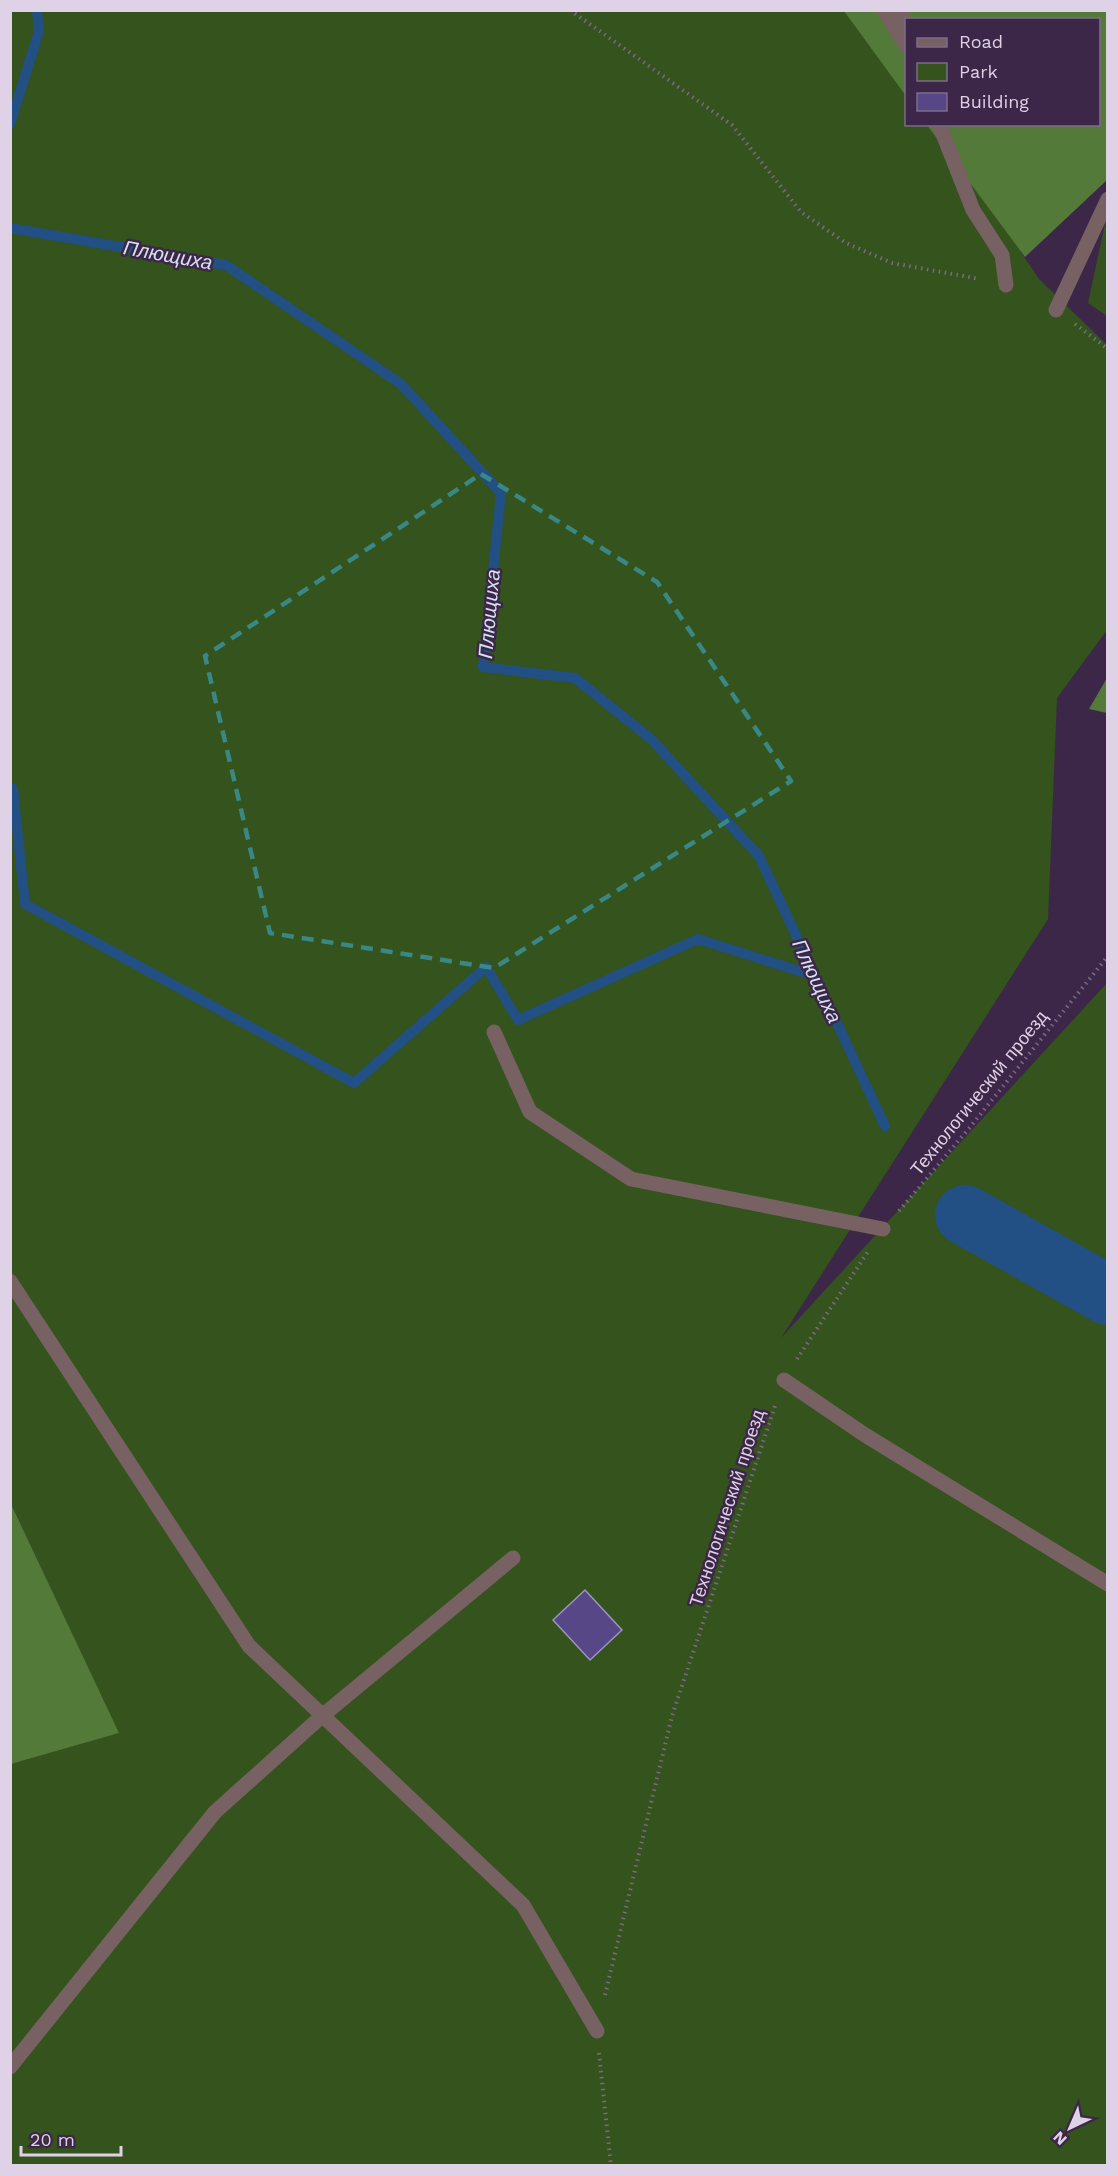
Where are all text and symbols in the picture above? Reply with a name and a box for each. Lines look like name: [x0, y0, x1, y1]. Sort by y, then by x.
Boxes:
legend: [905, 18, 1100, 126]
text: Road: [959, 31, 1003, 52]
text: Park: [959, 61, 998, 82]
text: Building: [959, 91, 1029, 112]
water label: Плющиха: [122, 235, 214, 275]
water label: Плющиха: [473, 568, 505, 660]
water label: Плющиха: [787, 935, 847, 1027]
street label: Технологический проезд: [906, 1006, 1052, 1179]
street label: Технологический проезд: [685, 1406, 768, 1609]
north arrow: [1040, 2098, 1100, 2158]
scale bar: [21, 2119, 122, 2157]
text: N: [1049, 2127, 1071, 2149]
text: 20 m: [30, 2129, 75, 2150]

